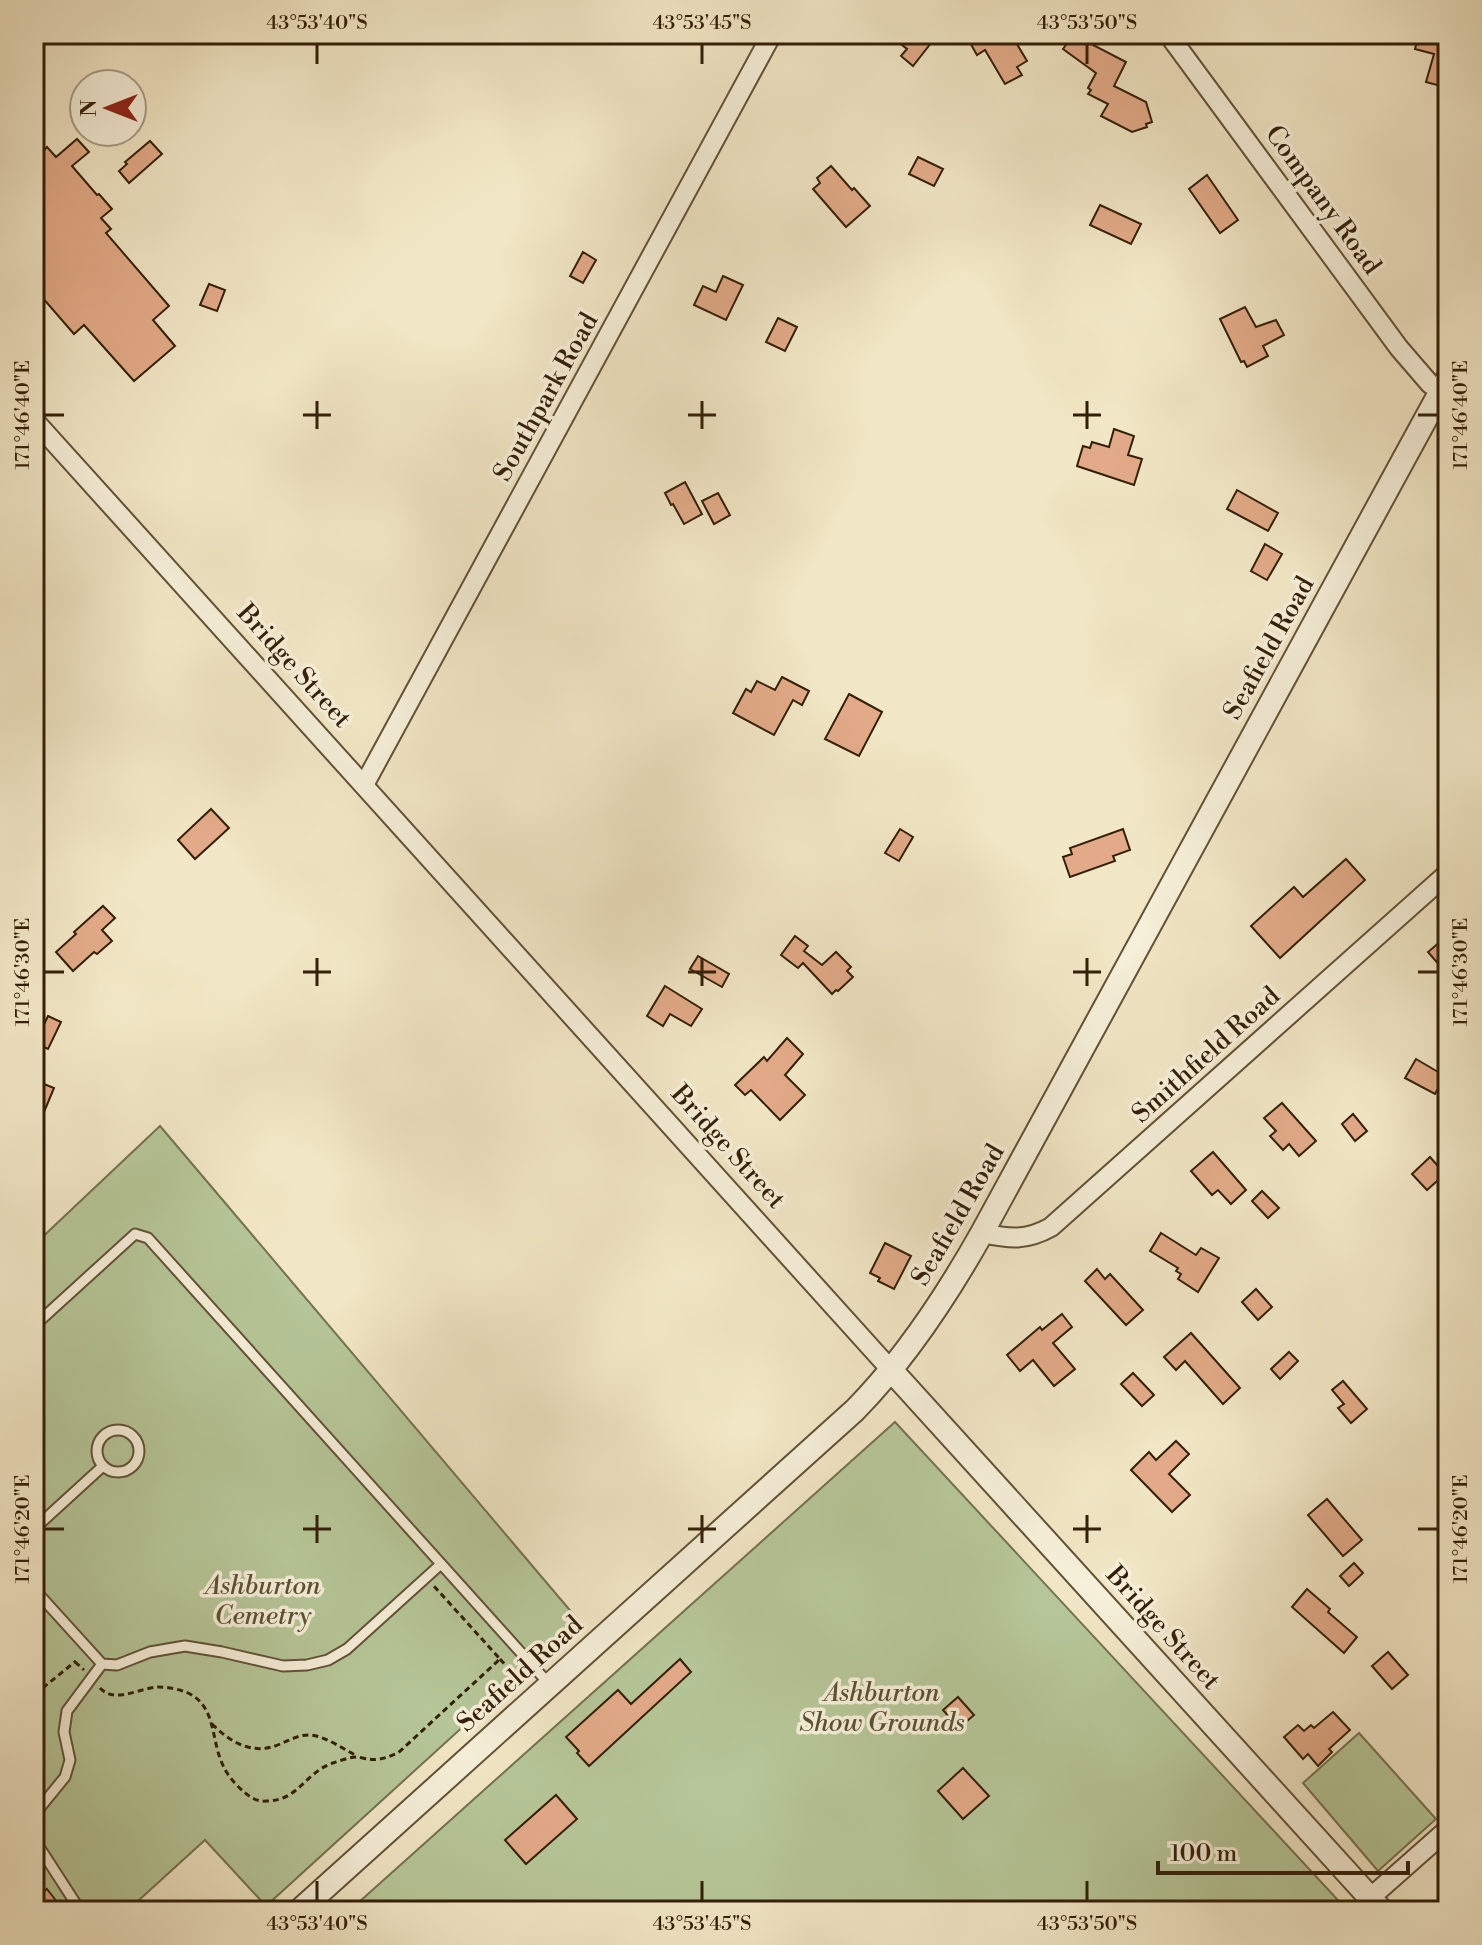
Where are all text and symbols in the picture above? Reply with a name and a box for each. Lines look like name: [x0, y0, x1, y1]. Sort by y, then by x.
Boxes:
text: 43°53'40"S: [266, 11, 368, 36]
text: 43°53'45"S: [652, 11, 752, 36]
text: 43°53'50"S: [1037, 11, 1137, 36]
north arrow: [68, 68, 148, 148]
text: N: [76, 99, 103, 117]
street label: Company Road: [1258, 119, 1388, 281]
street label: Southpark Road: [487, 307, 606, 487]
text: 171°46'40"E: [11, 360, 36, 470]
text: 171°46'40"E: [1449, 360, 1474, 470]
street label: Seafield Road: [1217, 571, 1321, 725]
street label: Bridge Street: [229, 597, 358, 735]
text: 171°46'30"E: [11, 918, 36, 1026]
text: 171°46'30"E: [1449, 918, 1474, 1026]
street label: Smithfield Road: [1125, 980, 1287, 1130]
street label: Bridge Street: [663, 1078, 792, 1216]
street label: Seafield Road: [905, 1138, 1012, 1292]
text: 171°46'20"E: [11, 1474, 36, 1584]
text: 171°46'20"E: [1449, 1474, 1474, 1584]
street label: Bridge Street: [1098, 1559, 1227, 1697]
park label: Ashburton Cemetry: [202, 1570, 321, 1632]
street label: Seafield Road: [450, 1609, 590, 1739]
park label: Ashburton Show Grounds: [799, 1677, 965, 1739]
scale bar: [1158, 1825, 1408, 1875]
text: 100 m: [1170, 1839, 1237, 1869]
text: 43°53'40"S: [266, 1912, 368, 1937]
text: 43°53'45"S: [652, 1912, 752, 1937]
text: 43°53'50"S: [1037, 1912, 1137, 1937]

